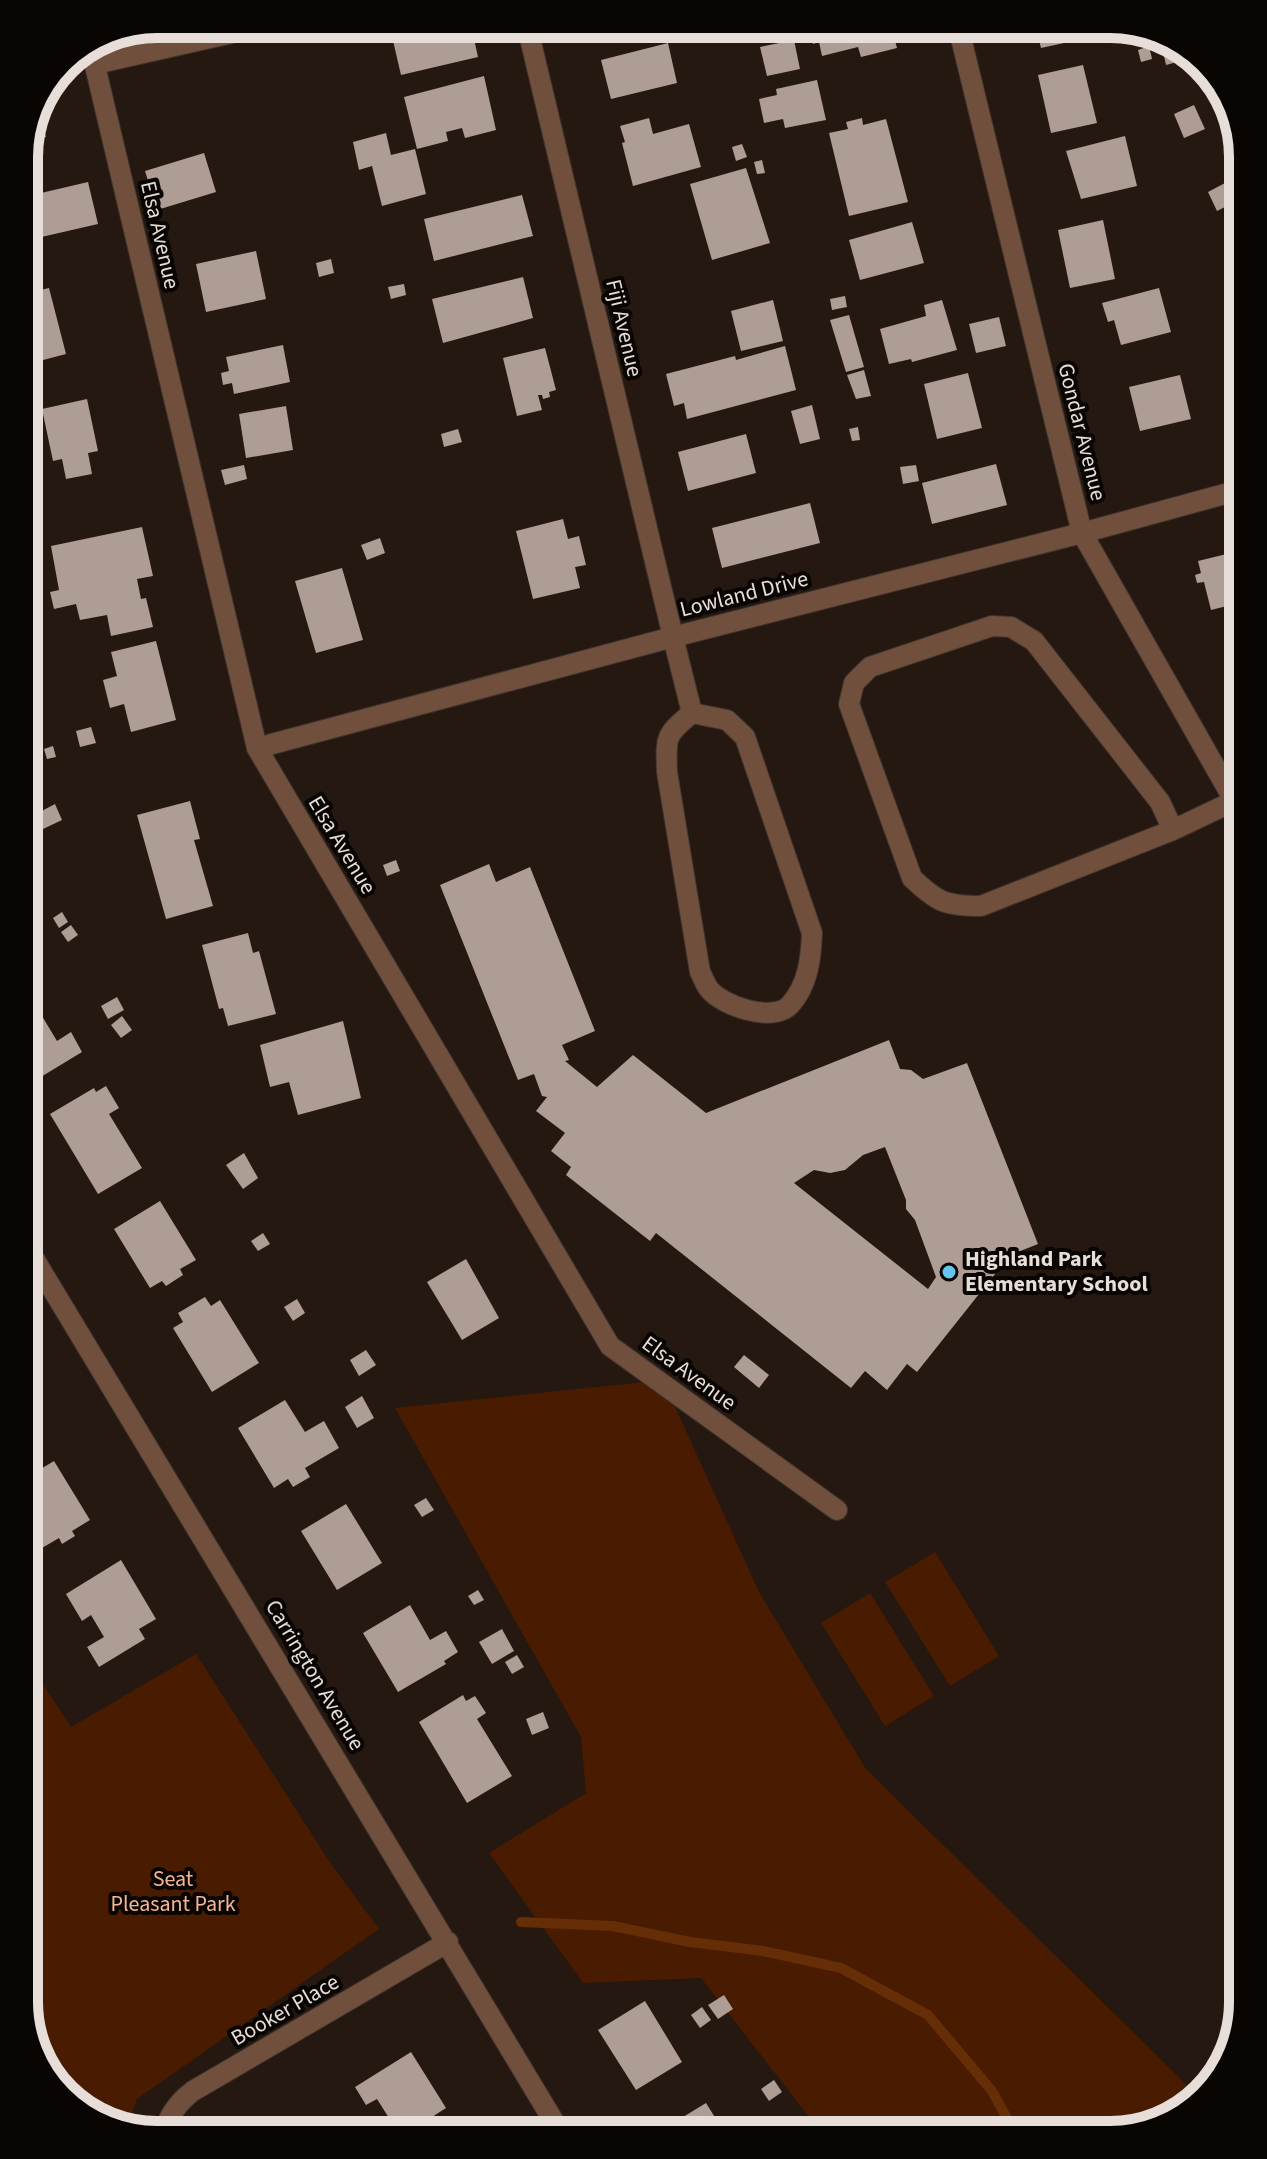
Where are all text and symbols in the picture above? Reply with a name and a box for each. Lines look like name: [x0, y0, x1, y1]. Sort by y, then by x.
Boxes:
street label: Elsa Avenue: [132, 178, 188, 292]
street label: Fiji Avenue: [597, 276, 651, 380]
street label: Gondar Avenue: [1049, 360, 1115, 504]
street label: Lowland Drive: [677, 563, 812, 625]
street label: Elsa Avenue: [300, 790, 384, 900]
place label: Highland Park Elementary School: [965, 1243, 1148, 1300]
marker: Highland Park Elementary School: [940, 1263, 958, 1281]
street label: Elsa Avenue: [635, 1328, 743, 1418]
street label: Carrington Avenue: [257, 1594, 373, 1756]
park label: Seat Pleasant Park: [110, 1863, 236, 1920]
street label: Booker Place: [225, 1966, 345, 2054]

